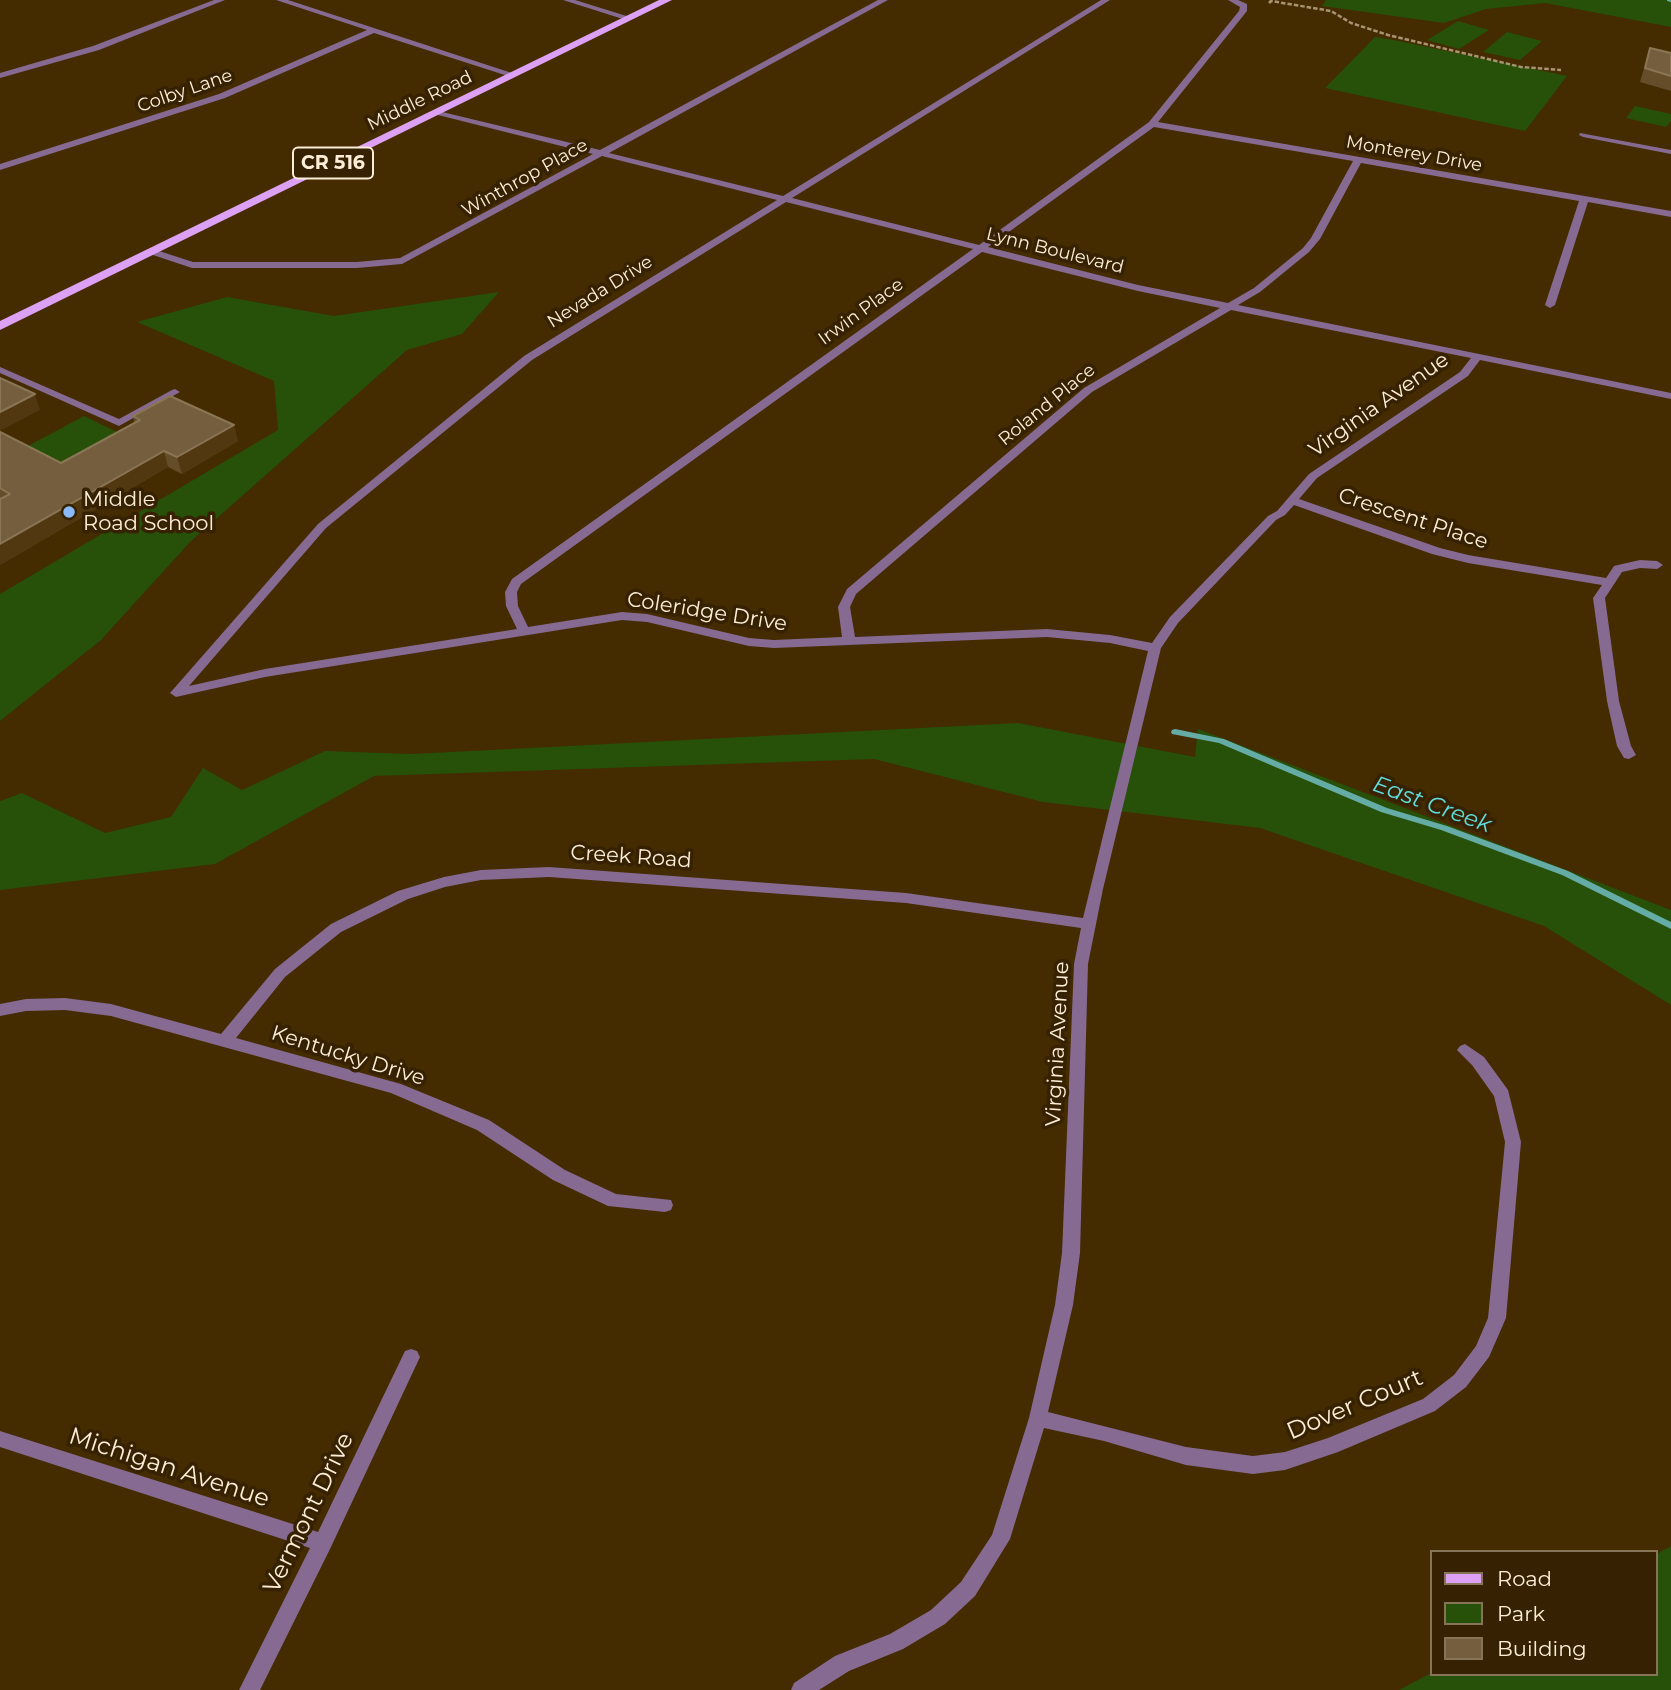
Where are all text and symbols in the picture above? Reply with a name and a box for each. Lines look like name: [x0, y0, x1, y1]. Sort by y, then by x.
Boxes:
street label: Colby Lane: [135, 65, 235, 117]
street label: Middle Road: [364, 66, 476, 136]
street label: Monterey Drive: [1344, 131, 1484, 177]
street label: Winthrop Place: [458, 134, 592, 222]
road number: CR 516: [293, 148, 373, 178]
street label: Lynn Boulevard: [984, 223, 1126, 279]
street label: Nevada Drive: [543, 251, 657, 333]
street label: Irwin Place: [814, 274, 908, 350]
street label: Virginia Avenue: [1304, 347, 1454, 463]
street label: Roland Place: [994, 359, 1100, 451]
street label: Crescent Place: [1335, 483, 1491, 555]
place label: Middle Road School: [83, 487, 214, 537]
marker: Middle Road School: [61, 504, 77, 520]
street label: Coleridge Drive: [625, 587, 789, 637]
water label: East Creek: [1369, 771, 1495, 839]
street label: Creek Road: [570, 840, 692, 874]
street label: Virginia Avenue: [1041, 961, 1075, 1127]
street label: Kentucky Drive: [268, 1021, 428, 1091]
street label: Dover Court: [1283, 1363, 1427, 1447]
street label: Michigan Avenue: [65, 1422, 273, 1514]
street label: Vermont Drive: [258, 1428, 360, 1598]
legend: [1430, 1550, 1657, 1676]
text: Road: [1497, 1566, 1552, 1591]
text: Park: [1497, 1601, 1545, 1626]
text: Building: [1497, 1636, 1587, 1661]

